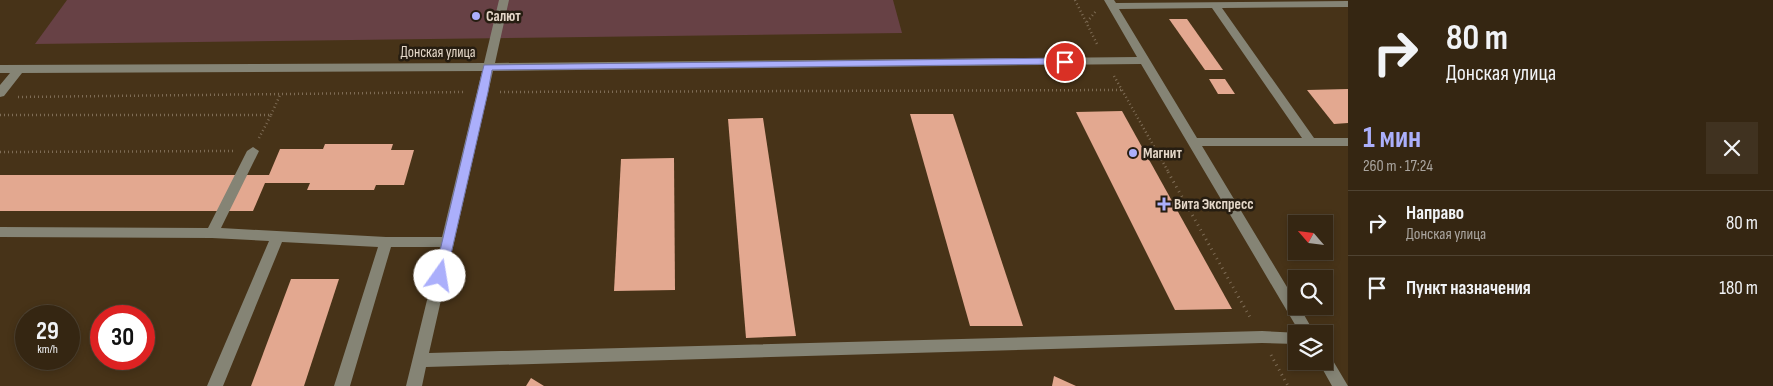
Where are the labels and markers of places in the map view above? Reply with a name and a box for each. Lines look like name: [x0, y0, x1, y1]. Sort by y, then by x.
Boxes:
place label: Салют: [486, 7, 521, 26]
marker: Салют: [470, 10, 482, 22]
pin: [1044, 41, 1086, 83]
place label: Магнит: [1143, 144, 1182, 163]
marker: Магнит: [1127, 147, 1139, 159]
place label: Вита Экспресс: [1174, 195, 1254, 214]
marker: Вита Экспресс: [1158, 198, 1170, 210]

